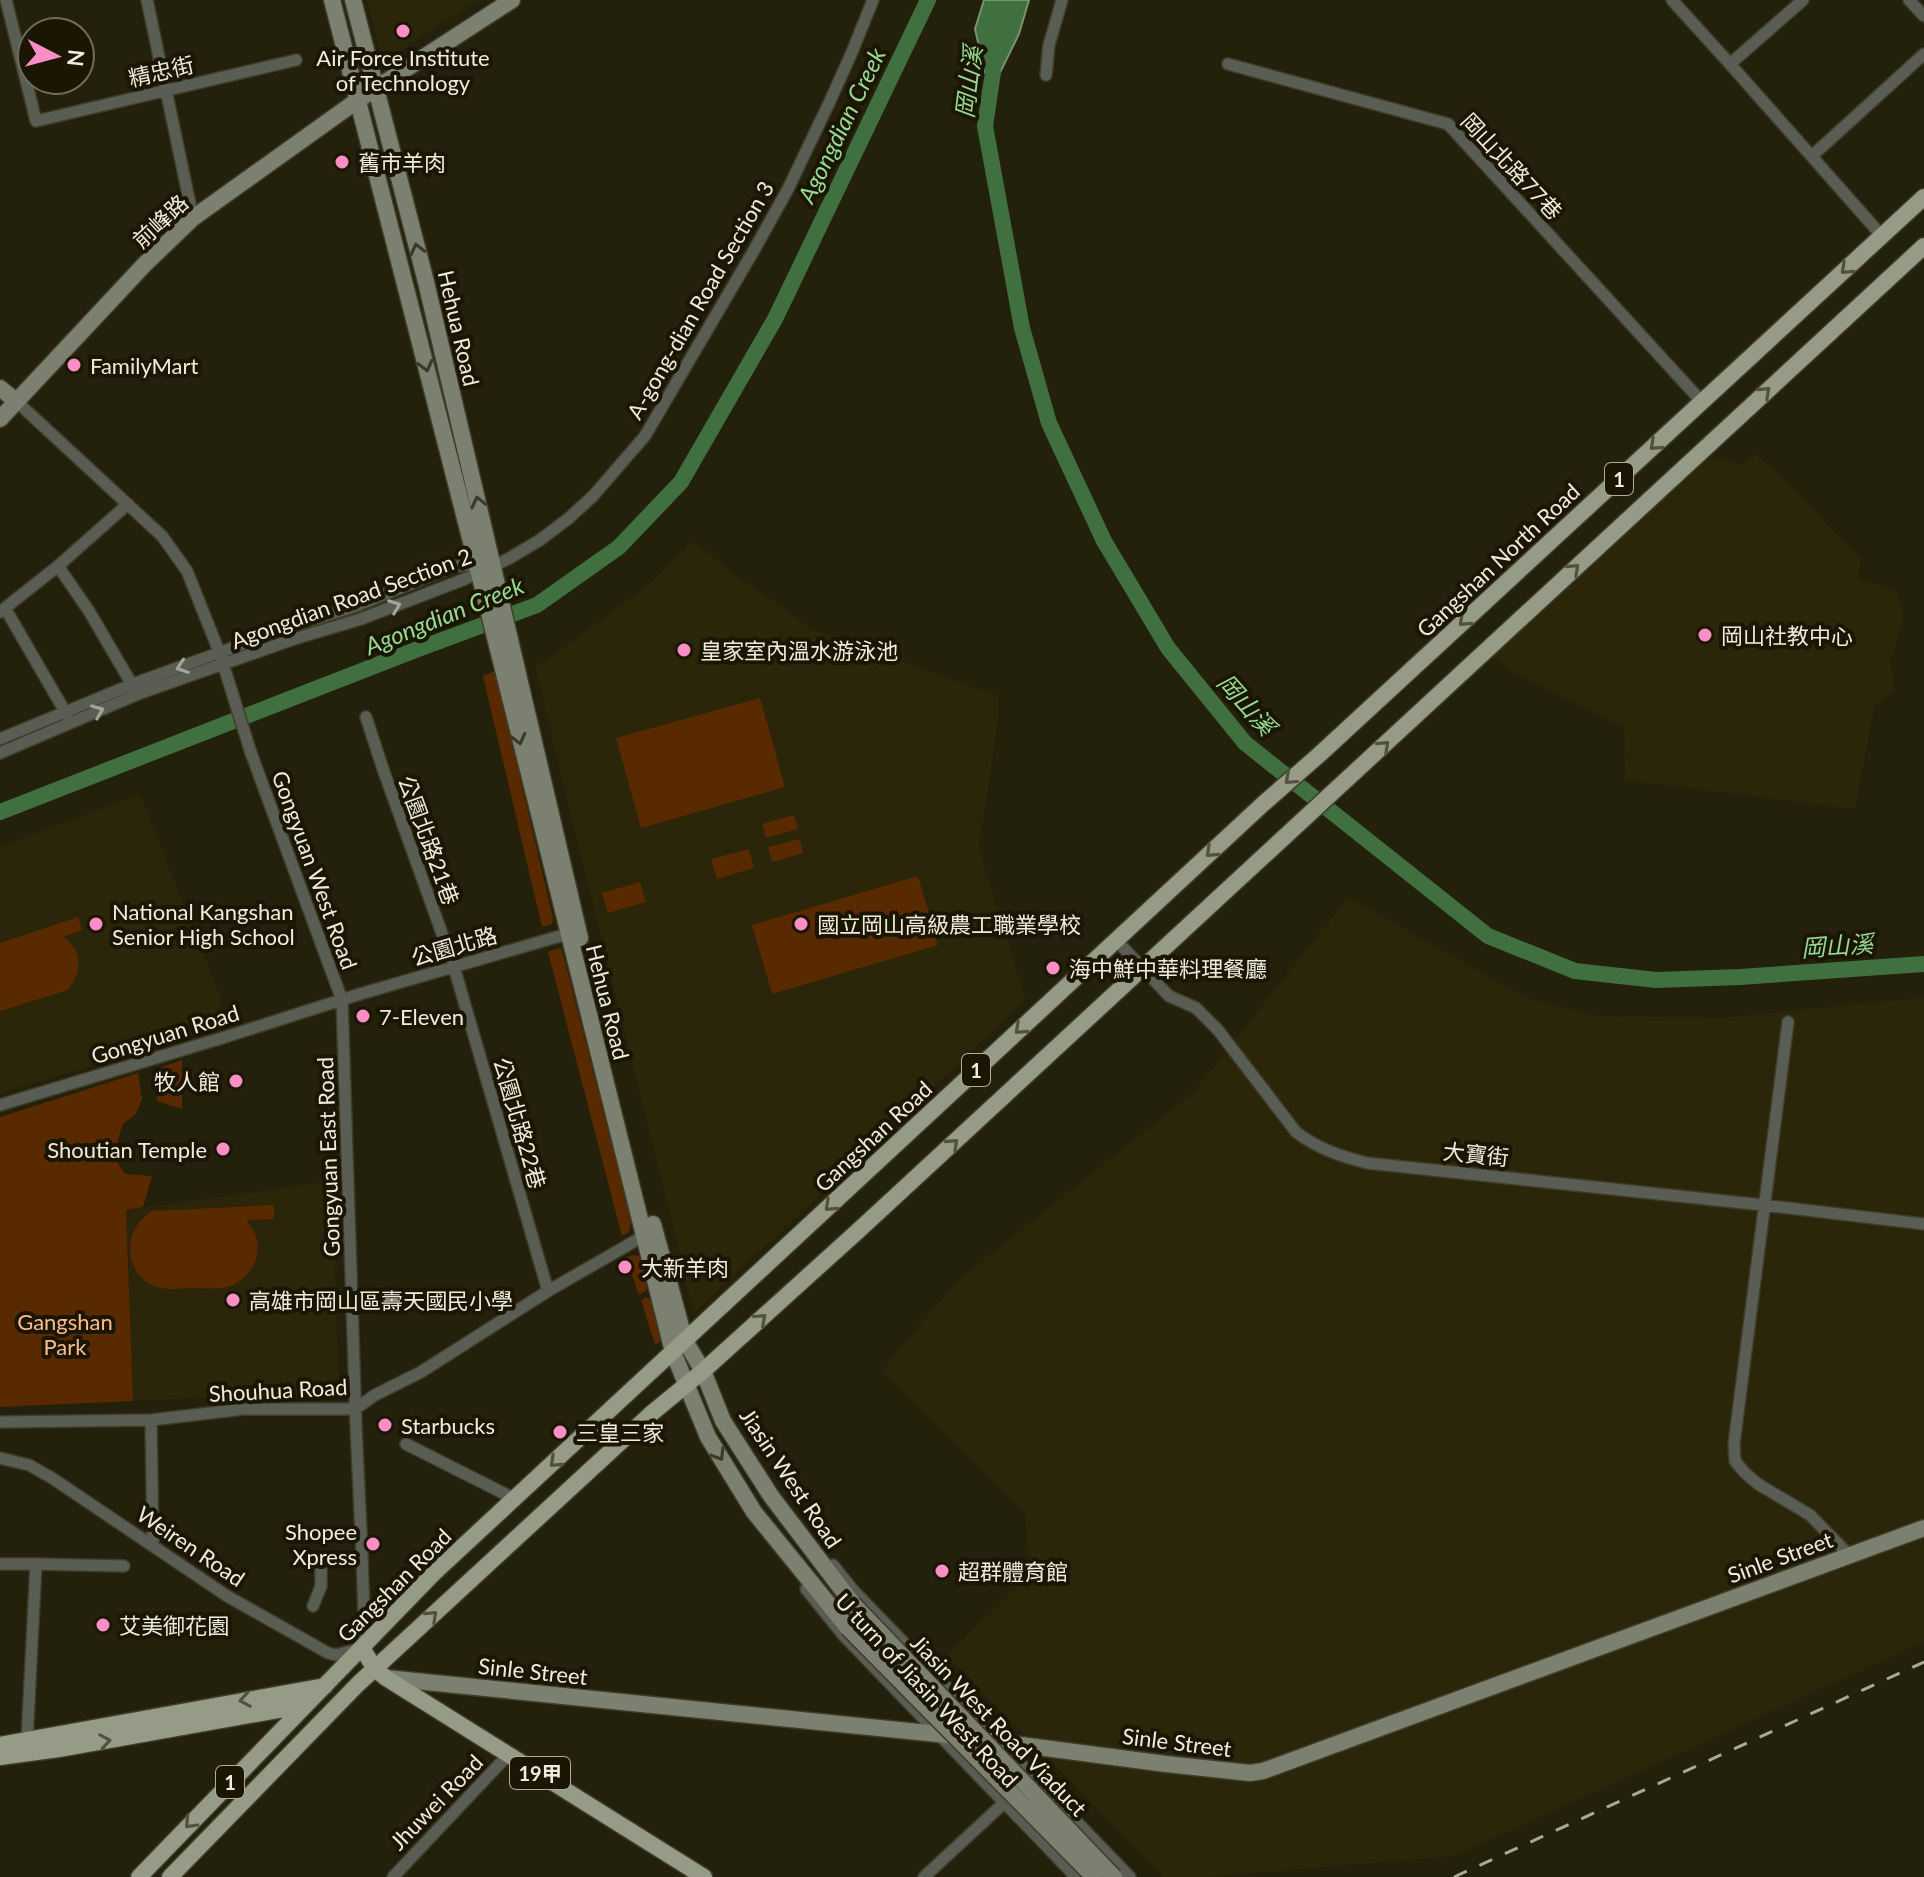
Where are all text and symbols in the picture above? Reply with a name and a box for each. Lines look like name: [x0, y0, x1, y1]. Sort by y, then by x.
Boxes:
north arrow: [16, 16, 96, 96]
marker: Air Force Institute of Technology: [394, 22, 412, 40]
water label: Agongdian Creek: [791, 42, 891, 208]
water label: 岡山溪: [949, 42, 987, 119]
place label: Air Force Institute of Technology: [316, 44, 490, 96]
text: N: [62, 48, 91, 68]
street label: 精忠街: [126, 50, 196, 92]
street label: 岡山北路77巷: [1456, 107, 1568, 225]
place label: 舊市羊肉: [358, 149, 446, 176]
marker: 舊市羊肉: [333, 153, 351, 171]
street label: A-gong-dian Road Section 3: [621, 176, 779, 424]
street label: 前峰路: [127, 189, 193, 253]
one-way arrow: [410, 243, 427, 257]
one-way arrow: [1841, 259, 1855, 274]
street label: Hehua Road: [433, 267, 485, 389]
place label: FamilyMart: [90, 352, 199, 379]
marker: FamilyMart: [65, 356, 83, 374]
one-way arrow: [416, 358, 433, 372]
one-way arrow: [1756, 386, 1770, 401]
one-way arrow: [1650, 435, 1664, 450]
road number: 1: [1605, 463, 1633, 495]
street label: Gangshan North Road: [1411, 478, 1585, 642]
one-way arrow: [470, 496, 487, 509]
street label: Agongdian Road Section 2: [227, 542, 475, 654]
one-way arrow: [1565, 564, 1580, 578]
water label: Agongdian Creek: [359, 570, 528, 660]
one-way arrow: [387, 599, 401, 616]
one-way arrow: [1459, 612, 1473, 627]
place label: 岡山社教中心: [1721, 622, 1853, 649]
marker: 岡山社教中心: [1696, 626, 1714, 644]
place label: 皇家室內溫水游泳池: [700, 637, 898, 664]
marker: 皇家室內溫水游泳池: [675, 641, 693, 659]
one-way arrow: [176, 657, 190, 673]
water label: 岡山溪: [1212, 668, 1284, 743]
one-way arrow: [90, 704, 104, 721]
one-way arrow: [510, 732, 527, 745]
one-way arrow: [1375, 740, 1389, 755]
street label: Gongyuan West Road: [267, 767, 363, 973]
one-way arrow: [1285, 770, 1300, 784]
street label: 公園北路21巷: [393, 772, 465, 908]
one-way arrow: [1206, 843, 1220, 858]
place label: National Kangshan Senior High School: [112, 898, 295, 950]
place label: 國立岡山高級農工職業學校: [817, 911, 1081, 938]
marker: National Kangshan Senior High School: [87, 915, 105, 933]
marker: 國立岡山高級農工職業學校: [792, 915, 810, 933]
street label: 公園北路: [408, 921, 500, 971]
water label: 岡山溪: [1800, 928, 1877, 962]
street label: Hehua Road: [581, 941, 635, 1063]
place label: 海中鮮中華料理餐廳: [1069, 955, 1267, 982]
marker: 海中鮮中華料理餐廳: [1044, 959, 1062, 977]
street label: Gongyuan Road: [88, 999, 242, 1069]
place label: 7-Eleven: [379, 1003, 464, 1030]
marker: 7-Eleven: [354, 1007, 372, 1025]
one-way arrow: [1015, 1019, 1030, 1033]
street label: 公園北路22巷: [488, 1054, 552, 1192]
road number: 1: [962, 1054, 990, 1086]
street label: Gongyuan East Road: [311, 1057, 345, 1257]
place label: 牧人館: [154, 1068, 220, 1095]
marker: 牧人館: [227, 1072, 245, 1090]
street label: Gangshan Road: [809, 1075, 937, 1197]
place label: Shoutian Temple: [47, 1136, 207, 1163]
street label: 大寶街: [1442, 1137, 1510, 1171]
one-way arrow: [943, 1139, 958, 1153]
marker: Shoutian Temple: [214, 1140, 232, 1158]
one-way arrow: [825, 1197, 839, 1212]
place label: 大新羊肉: [641, 1254, 729, 1281]
marker: 大新羊肉: [616, 1258, 634, 1276]
place label: 高雄市岡山區壽天國民小學: [249, 1287, 513, 1314]
marker: 高雄市岡山區壽天國民小學: [224, 1291, 242, 1309]
park label: Gangshan Park: [17, 1308, 113, 1360]
one-way arrow: [751, 1314, 766, 1329]
street label: Shouhua Road: [208, 1373, 348, 1407]
street label: Jiasin West Road: [734, 1403, 848, 1553]
place label: Starbucks: [401, 1412, 495, 1439]
marker: Starbucks: [376, 1416, 394, 1434]
place label: 三皇三家: [576, 1419, 664, 1446]
marker: 三皇三家: [551, 1423, 569, 1441]
one-way arrow: [709, 1446, 724, 1461]
one-way arrow: [549, 1453, 564, 1467]
street label: Weiren Road: [132, 1500, 250, 1592]
place label: Shopee Xpress: [285, 1518, 357, 1570]
street label: Gangshan Road: [331, 1522, 457, 1648]
street label: Sinle Street: [1724, 1526, 1836, 1588]
marker: Shopee Xpress: [364, 1535, 382, 1553]
place label: 超群體育館: [958, 1558, 1068, 1585]
marker: 超群體育館: [933, 1562, 951, 1580]
street label: U turn of Jiasin West Road: [830, 1587, 1024, 1793]
place label: 艾美御花園: [119, 1612, 229, 1639]
one-way arrow: [423, 1612, 438, 1626]
marker: 艾美御花園: [94, 1616, 112, 1634]
street label: Jiasin West Road Viaduct: [905, 1629, 1093, 1821]
street label: Sinle Street: [477, 1652, 589, 1690]
one-way arrow: [238, 1691, 252, 1708]
street label: Sinle Street: [1121, 1722, 1233, 1762]
one-way arrow: [98, 1733, 111, 1750]
street label: Jhuwei Road: [384, 1749, 488, 1855]
road number: 19甲: [510, 1757, 570, 1789]
road number: 1: [216, 1766, 244, 1798]
one-way arrow: [185, 1814, 200, 1828]

